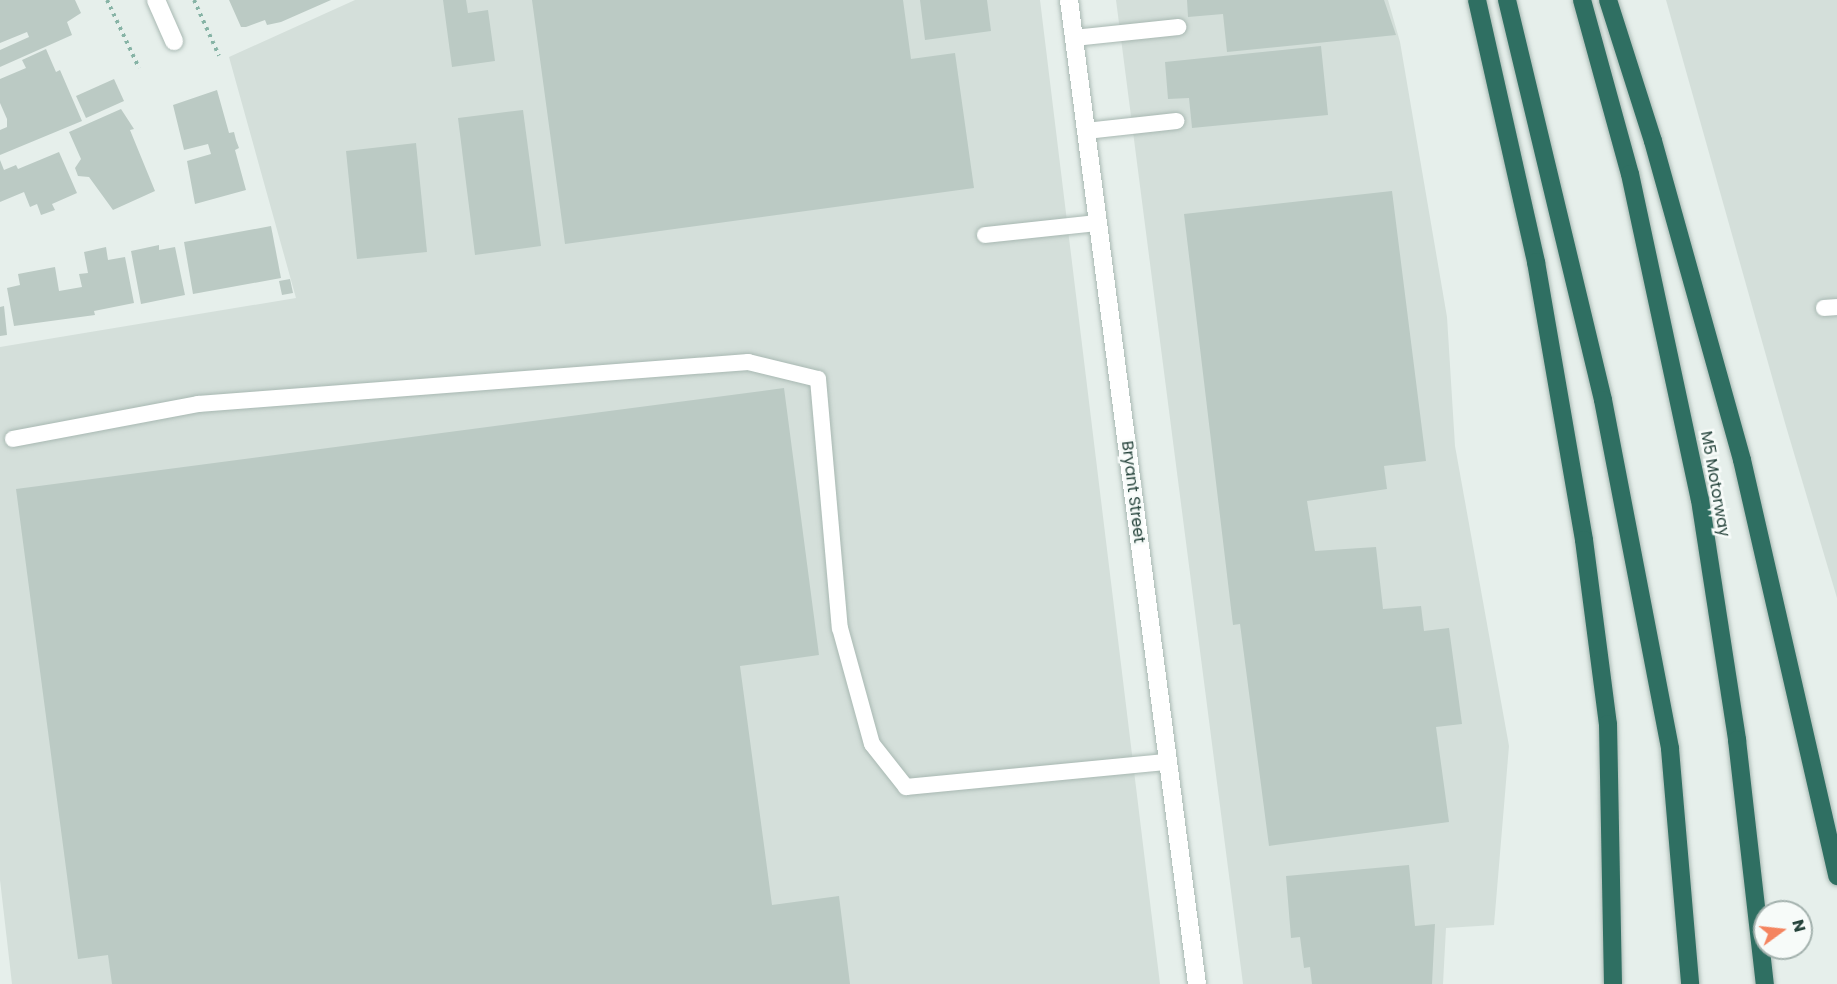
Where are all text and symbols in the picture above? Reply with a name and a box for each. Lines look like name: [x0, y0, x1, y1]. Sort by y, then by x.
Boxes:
street label: M5 Motorway: [1696, 430, 1734, 538]
street label: Bryant Street: [1117, 440, 1149, 544]
north arrow: [1753, 900, 1813, 960]
text: N: [1786, 917, 1812, 935]

